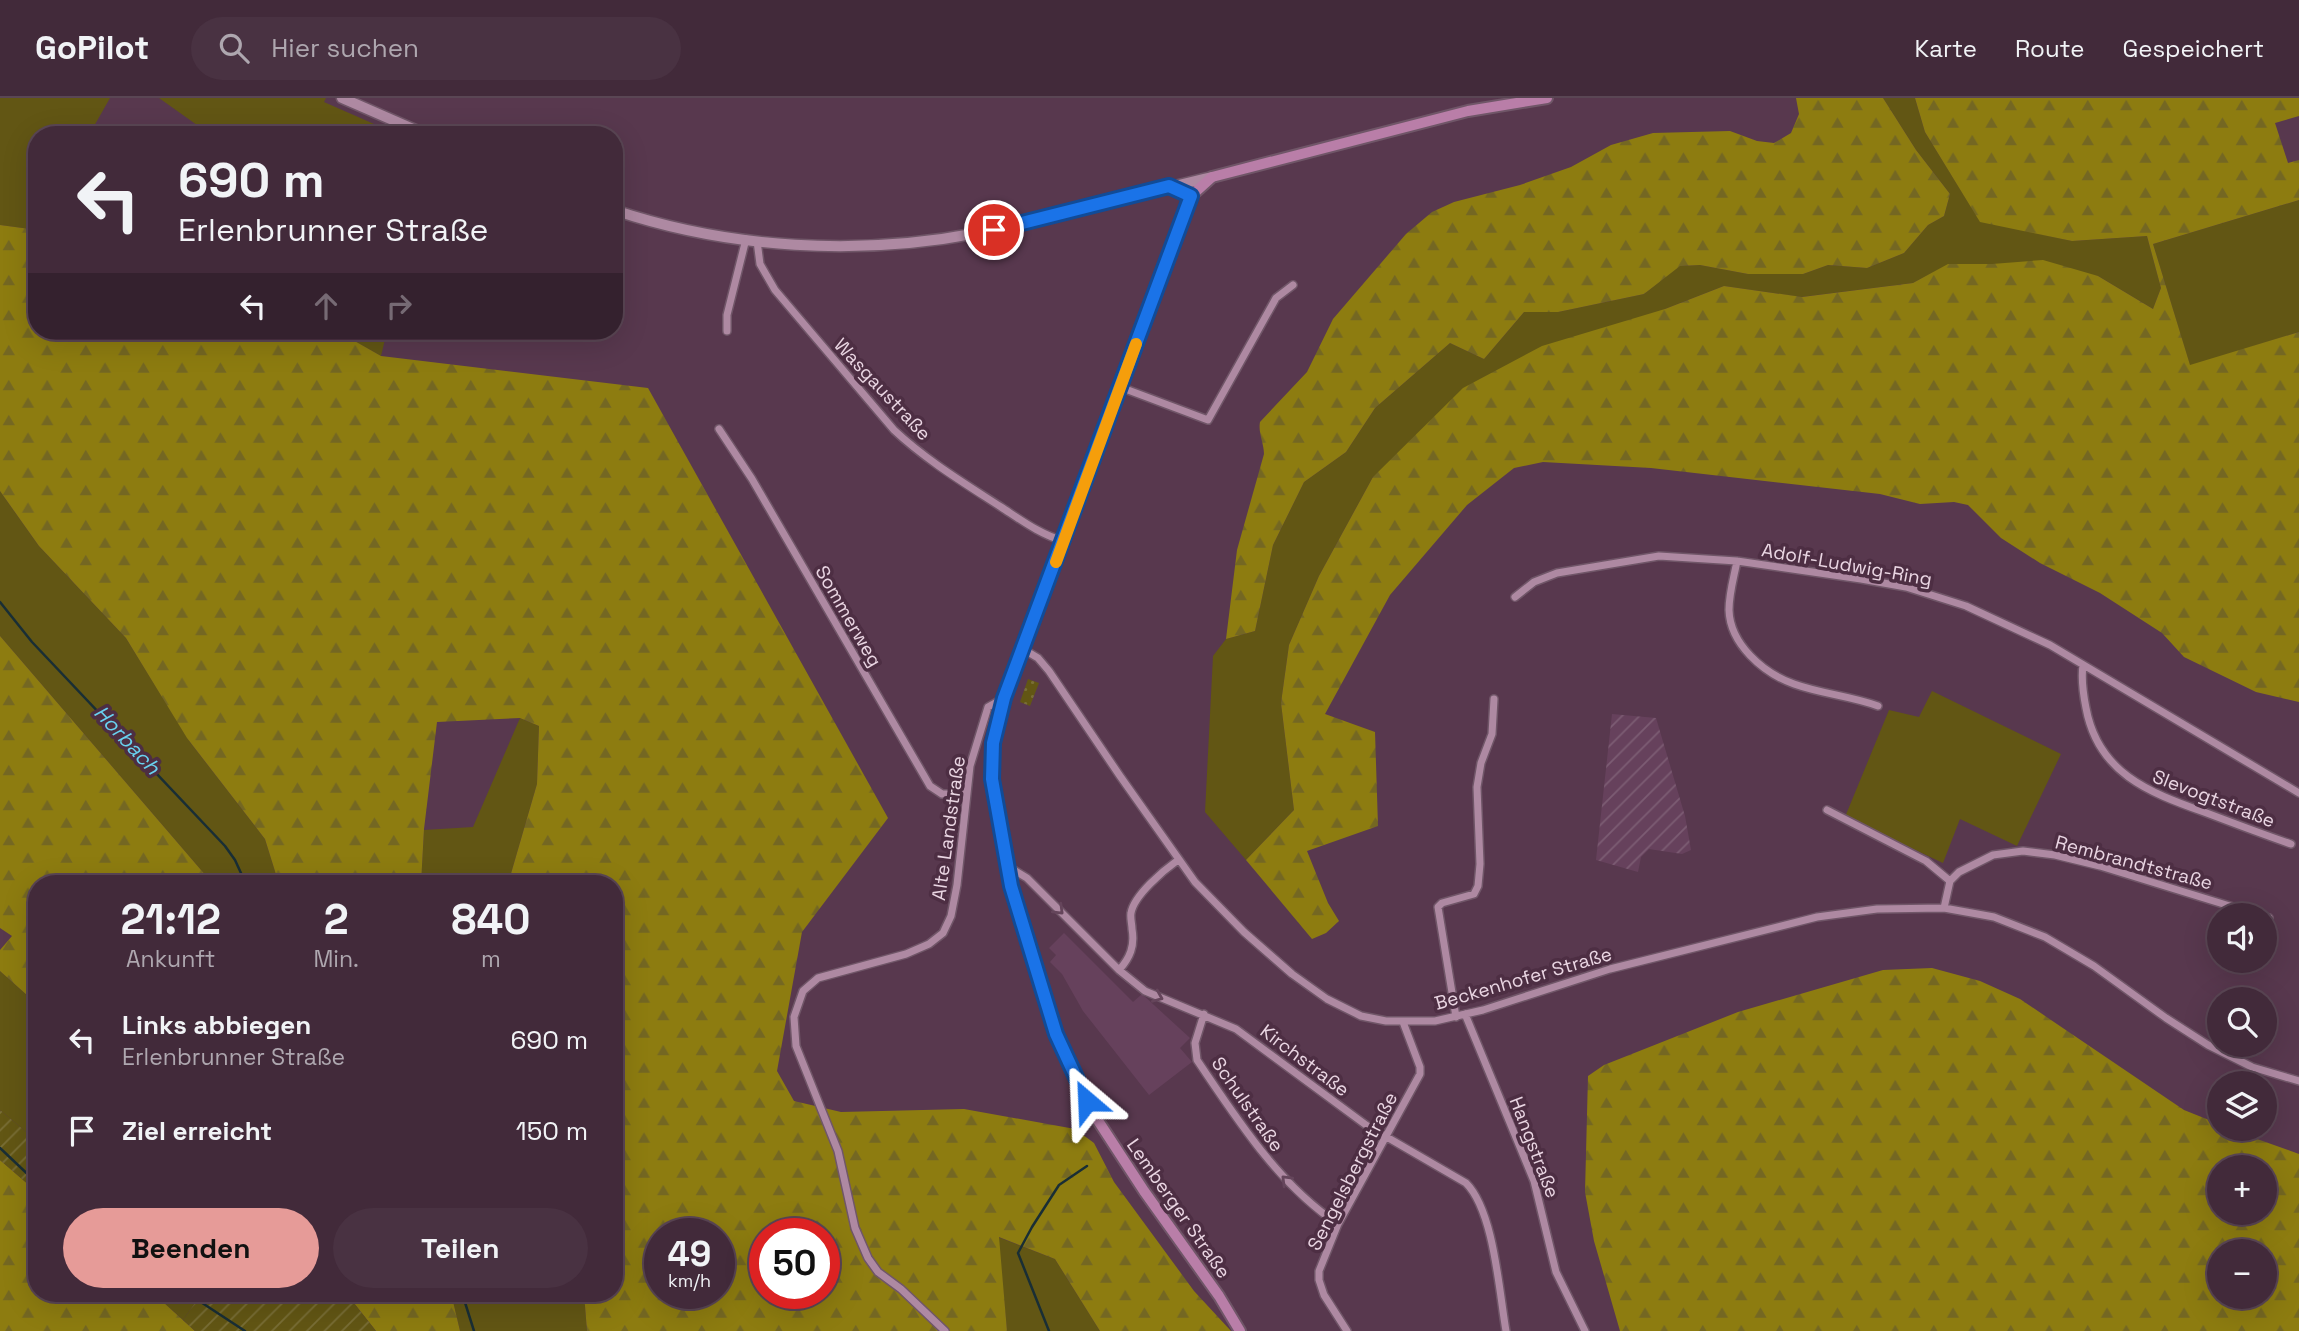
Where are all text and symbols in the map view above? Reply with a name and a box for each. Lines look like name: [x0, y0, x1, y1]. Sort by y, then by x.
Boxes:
search box: [191, 17, 681, 80]
text: GoPilot: [35, 27, 149, 69]
icon: search: [215, 29, 253, 67]
text: Hier suchen: [271, 31, 419, 65]
text: Karte: [1915, 33, 1977, 64]
text: Route: [2015, 33, 2084, 64]
text: Gespeichert: [2122, 33, 2264, 64]
text: 690 m: [178, 149, 325, 211]
icon: left: [63, 154, 154, 245]
pin: [964, 200, 1024, 260]
text: Erlenbrunner Straße: [178, 210, 488, 250]
icon: arrive: [975, 211, 1013, 249]
icon: left: [234, 287, 272, 325]
icon: ahead: [307, 287, 345, 325]
icon: right: [380, 287, 418, 325]
street label: Wasgaustraße: [829, 333, 937, 446]
street label: Adolf-Ludwig-Ring: [1760, 537, 1934, 592]
street label: Sommerweg: [809, 561, 888, 671]
water label: Horbach: [88, 699, 167, 781]
street label: Alte Landstraße: [926, 754, 971, 902]
street label: Slevogtstraße: [2149, 764, 2279, 833]
street label: Rembrandtstraße: [2053, 829, 2215, 895]
text: 21:12: [121, 893, 221, 946]
text: 2: [324, 893, 349, 946]
text: 840: [451, 893, 530, 946]
one-way arrow: [1050, 901, 1063, 914]
map controls: [2207, 903, 2277, 1309]
button: sound: [2207, 903, 2277, 973]
street label: Beckenhofer Straße: [1432, 941, 1615, 1016]
text: Ankunft: [126, 944, 215, 974]
text: Min.: [313, 944, 359, 974]
text: m: [481, 944, 501, 974]
button: search: [2207, 987, 2277, 1057]
one-way arrow: [1151, 989, 1164, 1003]
text: Links abbiegen: [122, 1008, 311, 1042]
street label: Kirchstraße: [1255, 1019, 1354, 1102]
icon: left: [63, 1021, 101, 1059]
text: 690 m: [510, 1023, 588, 1057]
text: Erlenbrunner Straße: [122, 1042, 345, 1072]
street label: Schulstraße: [1206, 1052, 1289, 1157]
position arrow: [1050, 1064, 1124, 1138]
button: layers: [2207, 1071, 2277, 1141]
street label: Sengelsbergstraße: [1302, 1088, 1403, 1255]
street label: Hangstraße: [1504, 1093, 1565, 1201]
icon: arrive: [63, 1112, 101, 1150]
text: Ziel erreicht: [122, 1114, 272, 1148]
text: 150 m: [516, 1114, 588, 1148]
street label: Lemberger Straße: [1121, 1134, 1236, 1283]
button: +: [2207, 1155, 2277, 1225]
one-way arrow: [1282, 1175, 1295, 1188]
button: Beenden: [63, 1208, 319, 1288]
button: Teilen: [333, 1208, 588, 1288]
speed limit sign: 50: [749, 1218, 840, 1309]
text: 49: [668, 1232, 711, 1276]
button: −: [2207, 1239, 2277, 1309]
text: km/h: [668, 1269, 711, 1292]

